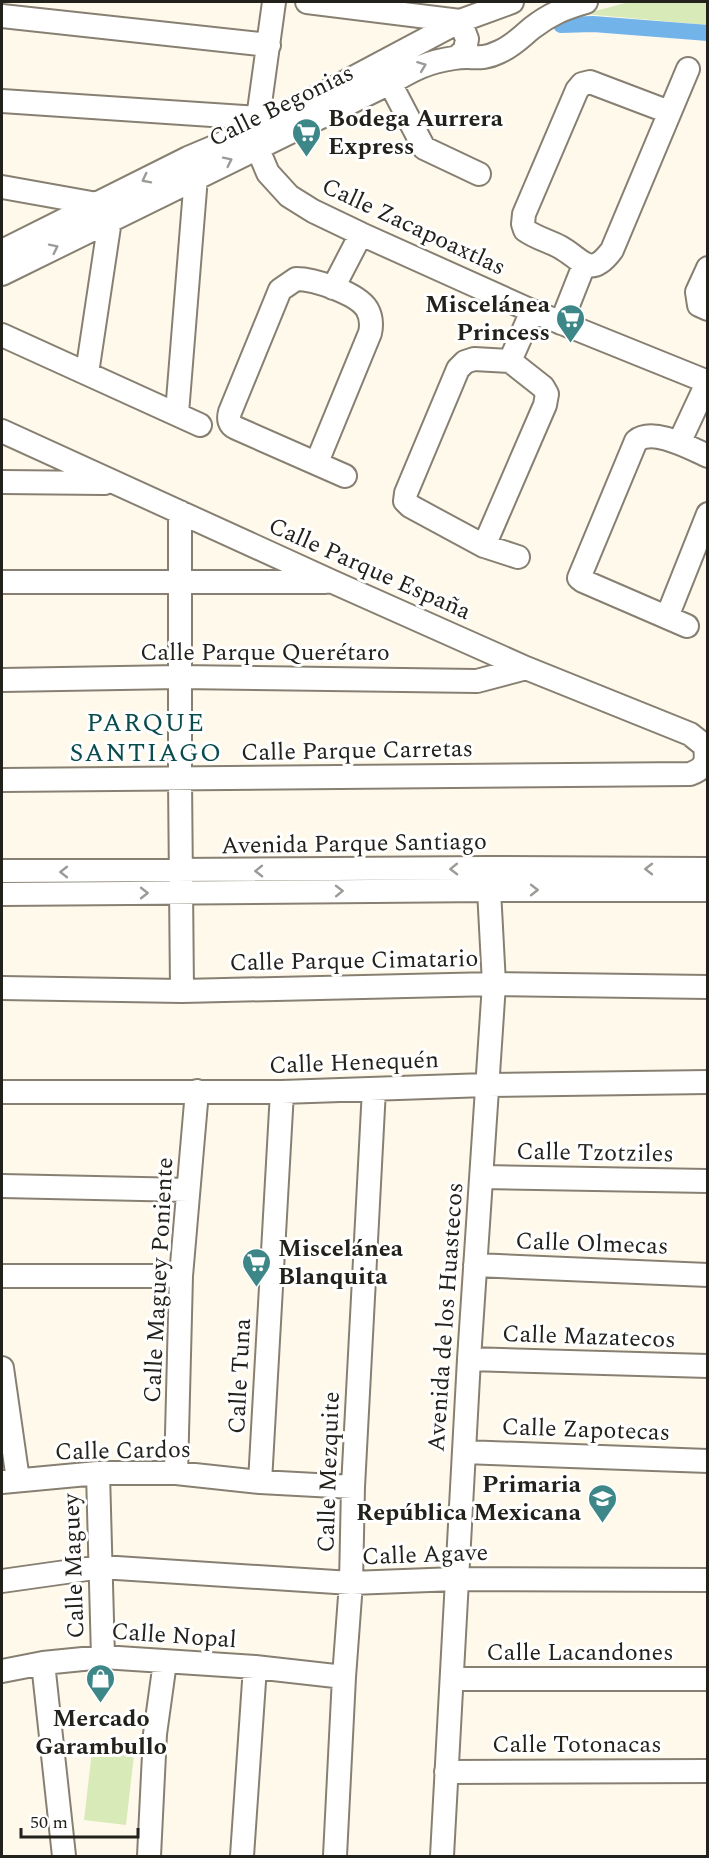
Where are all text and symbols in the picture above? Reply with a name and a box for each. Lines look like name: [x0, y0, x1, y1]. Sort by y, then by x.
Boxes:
street label: Calle Begonias: [203, 55, 360, 157]
one-way arrow: [416, 61, 427, 74]
place label: Bodega Aurrera Express: [328, 101, 504, 165]
supermarket icon: Bodega Aurrera Express: [291, 116, 323, 158]
one-way arrow: [222, 157, 233, 168]
street label: Calle Zacapoaxtlas: [316, 168, 511, 285]
one-way arrow: [142, 172, 153, 183]
one-way arrow: [48, 244, 58, 255]
place label: Miscelánea Princess: [425, 287, 551, 351]
supermarket icon: Miscelánea Princess: [555, 302, 587, 344]
street label: Calle Parque España: [263, 508, 477, 630]
street label: Calle Parque Querétaro: [140, 635, 390, 671]
district label: PARQUE SANTIAGO: [69, 703, 223, 773]
street label: Calle Parque Carretas: [241, 731, 473, 771]
street label: Avenida Parque Santiago: [221, 824, 487, 864]
one-way arrow: [450, 863, 459, 875]
one-way arrow: [645, 863, 654, 875]
one-way arrow: [255, 865, 264, 877]
one-way arrow: [60, 866, 69, 878]
one-way arrow: [529, 884, 538, 896]
one-way arrow: [334, 885, 343, 897]
one-way arrow: [139, 887, 148, 899]
street label: Calle Parque Cimatario: [229, 941, 479, 981]
street label: Calle Henequén: [269, 1042, 440, 1084]
street label: Calle Tzotziles: [516, 1134, 674, 1172]
street label: Calle Maguey Poniente: [135, 1156, 183, 1404]
street label: Avenida de los Huastecos: [419, 1181, 473, 1453]
street label: Calle Olmecas: [515, 1223, 669, 1265]
place label: Miscelánea Blanquita: [278, 1231, 404, 1295]
supermarket icon: Miscelánea Blanquita: [241, 1246, 273, 1288]
street label: Calle Mazatecos: [502, 1316, 676, 1358]
street label: Calle Tuna: [219, 1317, 261, 1435]
street label: Calle Mezquite: [308, 1391, 350, 1553]
street label: Calle Zapotecas: [501, 1409, 671, 1451]
street label: Calle Cardos: [55, 1432, 191, 1470]
place label: Primaria República Mexicana: [356, 1467, 582, 1531]
school or university icon: Primaria República Mexicana: [586, 1482, 618, 1524]
street label: Calle Maguey: [53, 1491, 95, 1639]
street label: Calle Agave: [361, 1535, 489, 1575]
street label: Calle Nopal: [110, 1614, 238, 1658]
street label: Calle Lacandones: [486, 1635, 674, 1671]
shop icon: Mercado Garambullo: [85, 1662, 117, 1704]
place label: Mercado Garambullo: [35, 1701, 167, 1765]
street label: Calle Totonacas: [492, 1727, 662, 1763]
scale bar: [21, 1801, 138, 1839]
text: 50 m: [30, 1809, 68, 1836]

